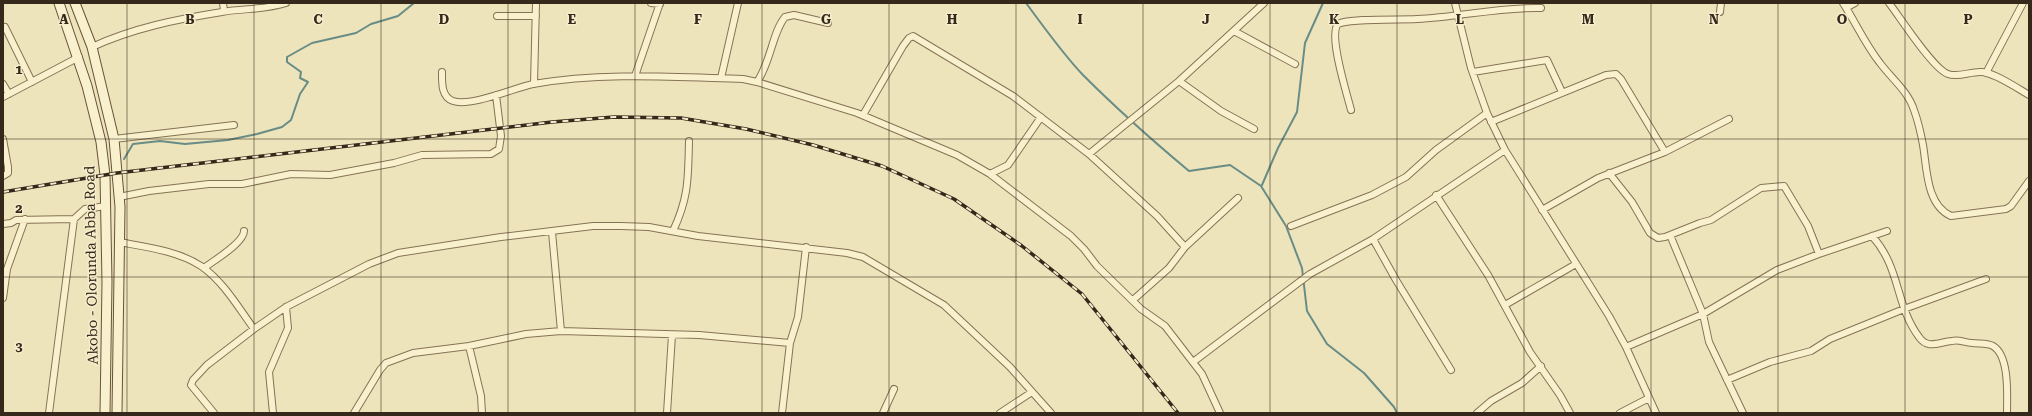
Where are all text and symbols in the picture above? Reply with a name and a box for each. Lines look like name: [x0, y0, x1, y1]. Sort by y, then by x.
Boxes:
text: A: [59, 12, 69, 27]
text: B: [185, 12, 195, 27]
text: C: [313, 12, 323, 27]
text: D: [439, 12, 449, 27]
text: E: [568, 12, 576, 27]
text: F: [694, 12, 702, 27]
text: G: [821, 12, 831, 27]
text: H: [947, 12, 958, 27]
text: I: [1077, 12, 1083, 27]
text: J: [1202, 12, 1210, 27]
text: K: [1329, 12, 1340, 27]
text: L: [1456, 12, 1464, 27]
text: M: [1582, 12, 1595, 27]
text: N: [1709, 12, 1719, 27]
text: O: [1837, 12, 1848, 27]
text: P: [1964, 12, 1973, 27]
text: 1: [15, 62, 23, 77]
street label: Akobo - Olorunda Abba Road: [81, 165, 101, 365]
text: 2: [15, 201, 23, 216]
text: 3: [15, 339, 23, 354]

